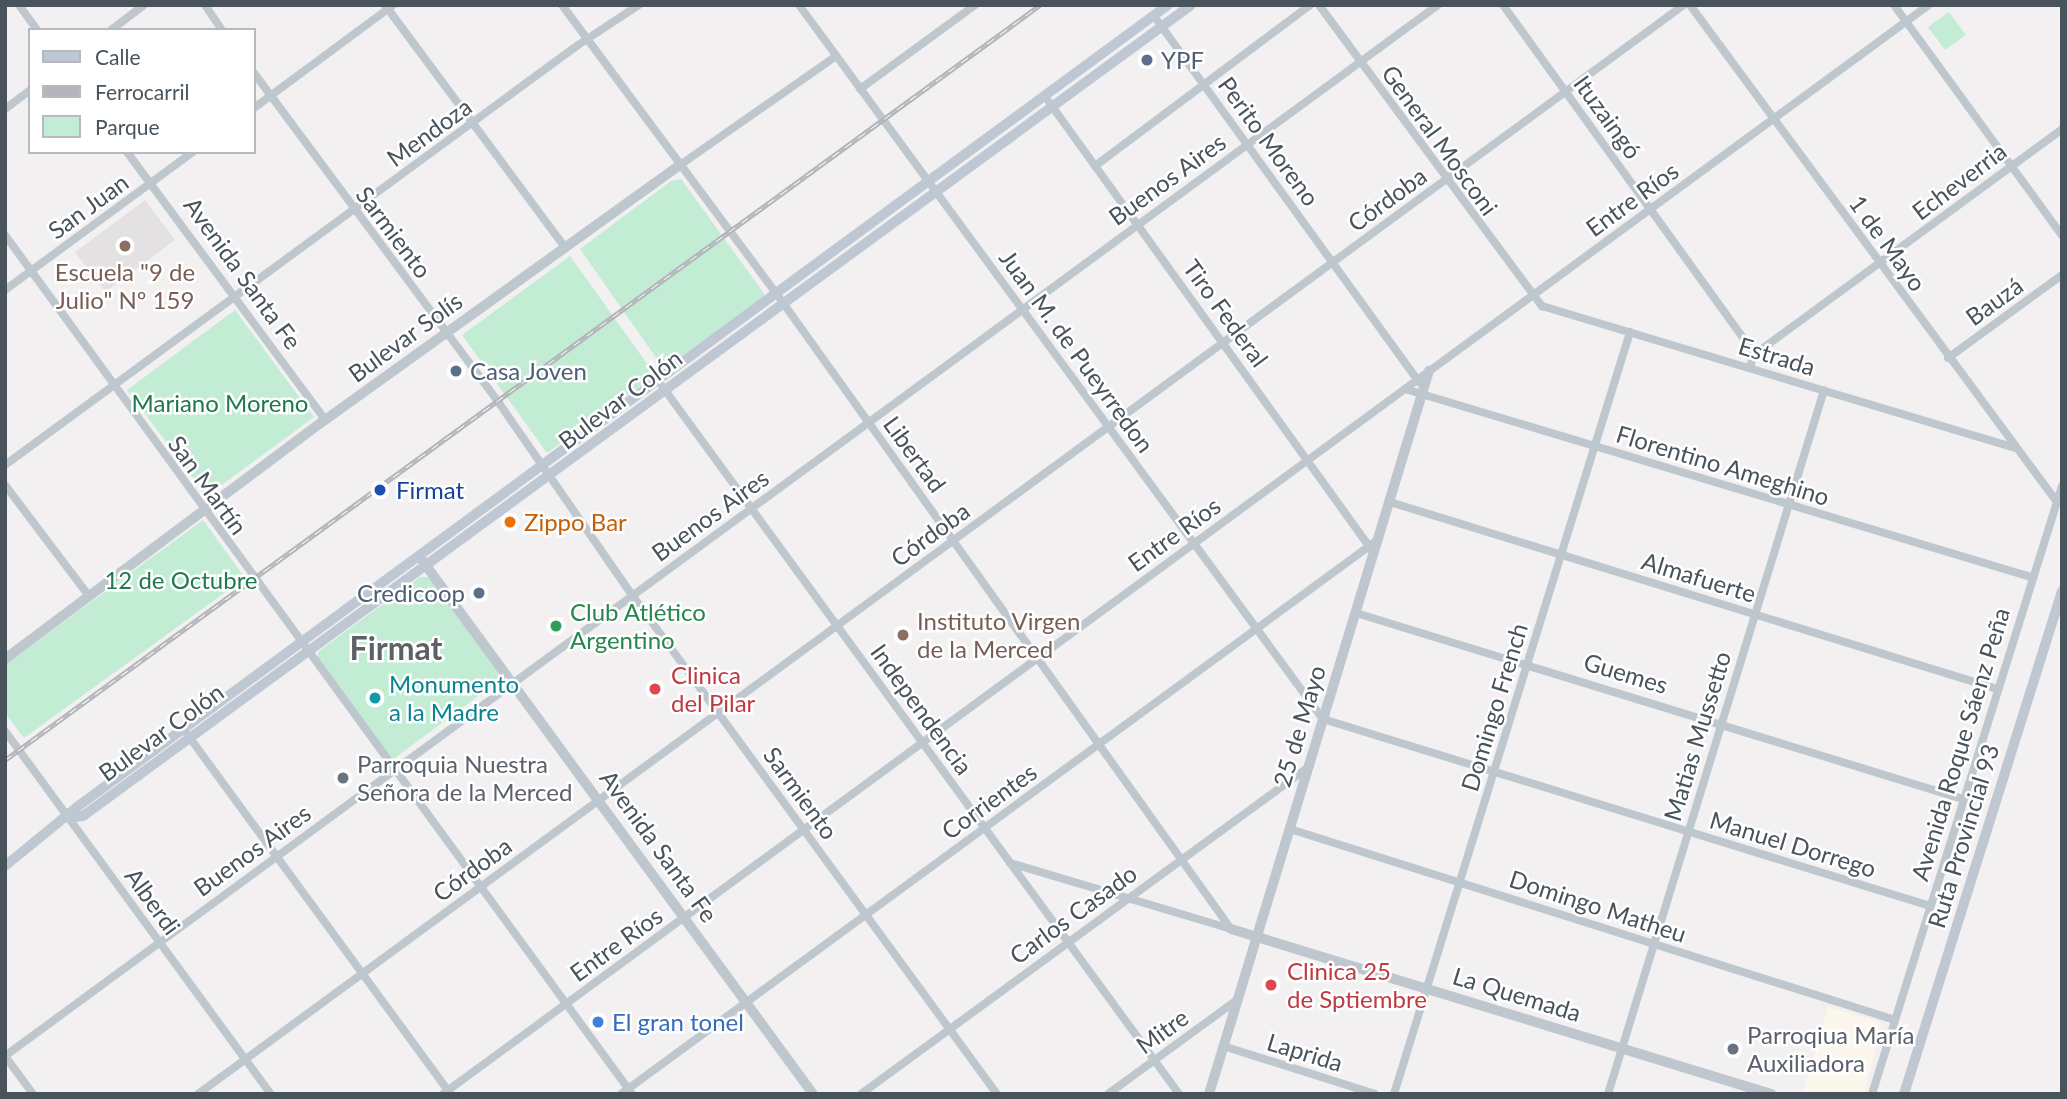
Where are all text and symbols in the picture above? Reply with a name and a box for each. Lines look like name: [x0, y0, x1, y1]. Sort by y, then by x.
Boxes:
legend: [28, 28, 256, 154]
text: Calle: [95, 44, 140, 69]
place label: YPF: [1161, 46, 1204, 74]
marker: YPF: [1139, 52, 1155, 68]
street label: General Mosconi: [1376, 59, 1504, 221]
street label: Ituzaingó: [1568, 70, 1648, 164]
street label: Perito Moreno: [1212, 71, 1326, 211]
text: Ferrocarril: [95, 79, 190, 104]
street label: Mendoza: [381, 92, 477, 172]
text: Parque: [95, 114, 160, 139]
street label: Buenos Aires: [1103, 127, 1231, 231]
street label: Echeverria: [1906, 136, 2012, 226]
street label: Entre Ríos: [1580, 156, 1684, 242]
street label: Córdoba: [1342, 161, 1432, 237]
street label: San Juan: [42, 167, 134, 245]
street label: Sarmiento: [350, 181, 438, 283]
street label: 1 de Mayo: [1844, 189, 1932, 297]
street label: Avenida Santa Fe: [178, 192, 308, 354]
marker: Escuela "9 de Julio" Nº 159: [117, 238, 133, 254]
street label: Juan M. de Pueyrredon: [994, 244, 1160, 458]
street label: Tiro Federal: [1178, 254, 1274, 372]
place label: Escuela "9 de Julio" Nº 159: [55, 258, 195, 314]
street label: Bauzá: [1960, 271, 2028, 331]
street label: Bulevar Solís: [342, 286, 468, 388]
street label: Estrada: [1735, 331, 1819, 381]
street label: Bulevar Colón: [552, 343, 688, 455]
place label: Casa Joven: [470, 357, 588, 385]
marker: Casa Joven: [448, 363, 464, 379]
park label: Mariano Moreno: [132, 389, 308, 417]
street label: Libertad: [878, 410, 952, 498]
street label: Florentino Ameghino: [1613, 419, 1833, 511]
street label: San Martín: [163, 430, 253, 540]
street label: Buenos Aires: [646, 463, 774, 567]
place label: Firmat: [396, 476, 464, 504]
marker: Firmat: [370, 480, 390, 500]
street label: Entre Ríos: [1122, 491, 1226, 577]
street label: Córdoba: [885, 496, 975, 572]
place label: Zippo Bar: [524, 508, 627, 536]
marker: Zippo Bar: [502, 514, 518, 530]
street label: Almafuerte: [1638, 546, 1760, 608]
park label: 12 de Octubre: [104, 566, 258, 594]
place label: Credicoop: [357, 579, 465, 607]
marker: Credicoop: [471, 585, 487, 601]
place label: Club Atlético Argentino: [570, 598, 707, 654]
street label: Avenida Roque Sáenz Peña: [1905, 604, 2015, 884]
place label: Instituto Virgen de la Merced: [917, 607, 1081, 663]
marker: Club Atlético Argentino: [548, 618, 564, 634]
street label: Domingo French: [1455, 619, 1533, 795]
marker: Instituto Virgen de la Merced: [895, 627, 911, 643]
district label: Firmat: [350, 629, 442, 667]
street label: Independencia: [865, 638, 979, 780]
street label: Guemes: [1581, 647, 1671, 699]
street label: Matias Mussetto: [1658, 648, 1736, 824]
place label: Clinica del Pilar: [671, 661, 755, 717]
street label: 25 de Mayo: [1267, 662, 1331, 790]
place label: Monumento a la Madre: [389, 670, 519, 726]
street label: Bulevar Colón: [93, 677, 229, 787]
marker: Clinica del Pilar: [645, 679, 665, 699]
marker: Monumento a la Madre: [367, 690, 383, 706]
street label: Sarmiento: [758, 741, 844, 845]
street label: Ruta Provincial 93: [1921, 741, 2005, 931]
place label: Parroquia Nuestra Señora de la Merced: [357, 750, 572, 806]
street label: Corrientes: [936, 757, 1042, 845]
street label: Avenida Santa Fe: [594, 765, 724, 927]
marker: Parroquia Nuestra Señora de la Merced: [335, 770, 351, 786]
street label: Buenos Aires: [188, 798, 316, 902]
street label: Manuel Dorrego: [1706, 805, 1880, 883]
street label: Córdoba: [427, 831, 517, 907]
street label: Carlos Casado: [1004, 858, 1142, 970]
street label: Alberdi: [119, 862, 187, 940]
street label: Domingo Matheu: [1506, 864, 1690, 948]
street label: Entre Ríos: [564, 901, 668, 987]
place label: Clinica 25 de Sptiembre: [1287, 957, 1427, 1013]
street label: La Quemada: [1449, 961, 1585, 1027]
marker: Clinica 25 de Sptiembre: [1261, 975, 1281, 995]
street label: Mitre: [1130, 1002, 1194, 1060]
place label: El gran tonel: [612, 1008, 744, 1036]
marker: El gran tonel: [590, 1014, 606, 1030]
place label: Parroqiua María Auxiliadora: [1747, 1021, 1914, 1077]
street label: Laprida: [1264, 1027, 1346, 1077]
marker: Parroqiua María Auxiliadora: [1725, 1041, 1741, 1057]

